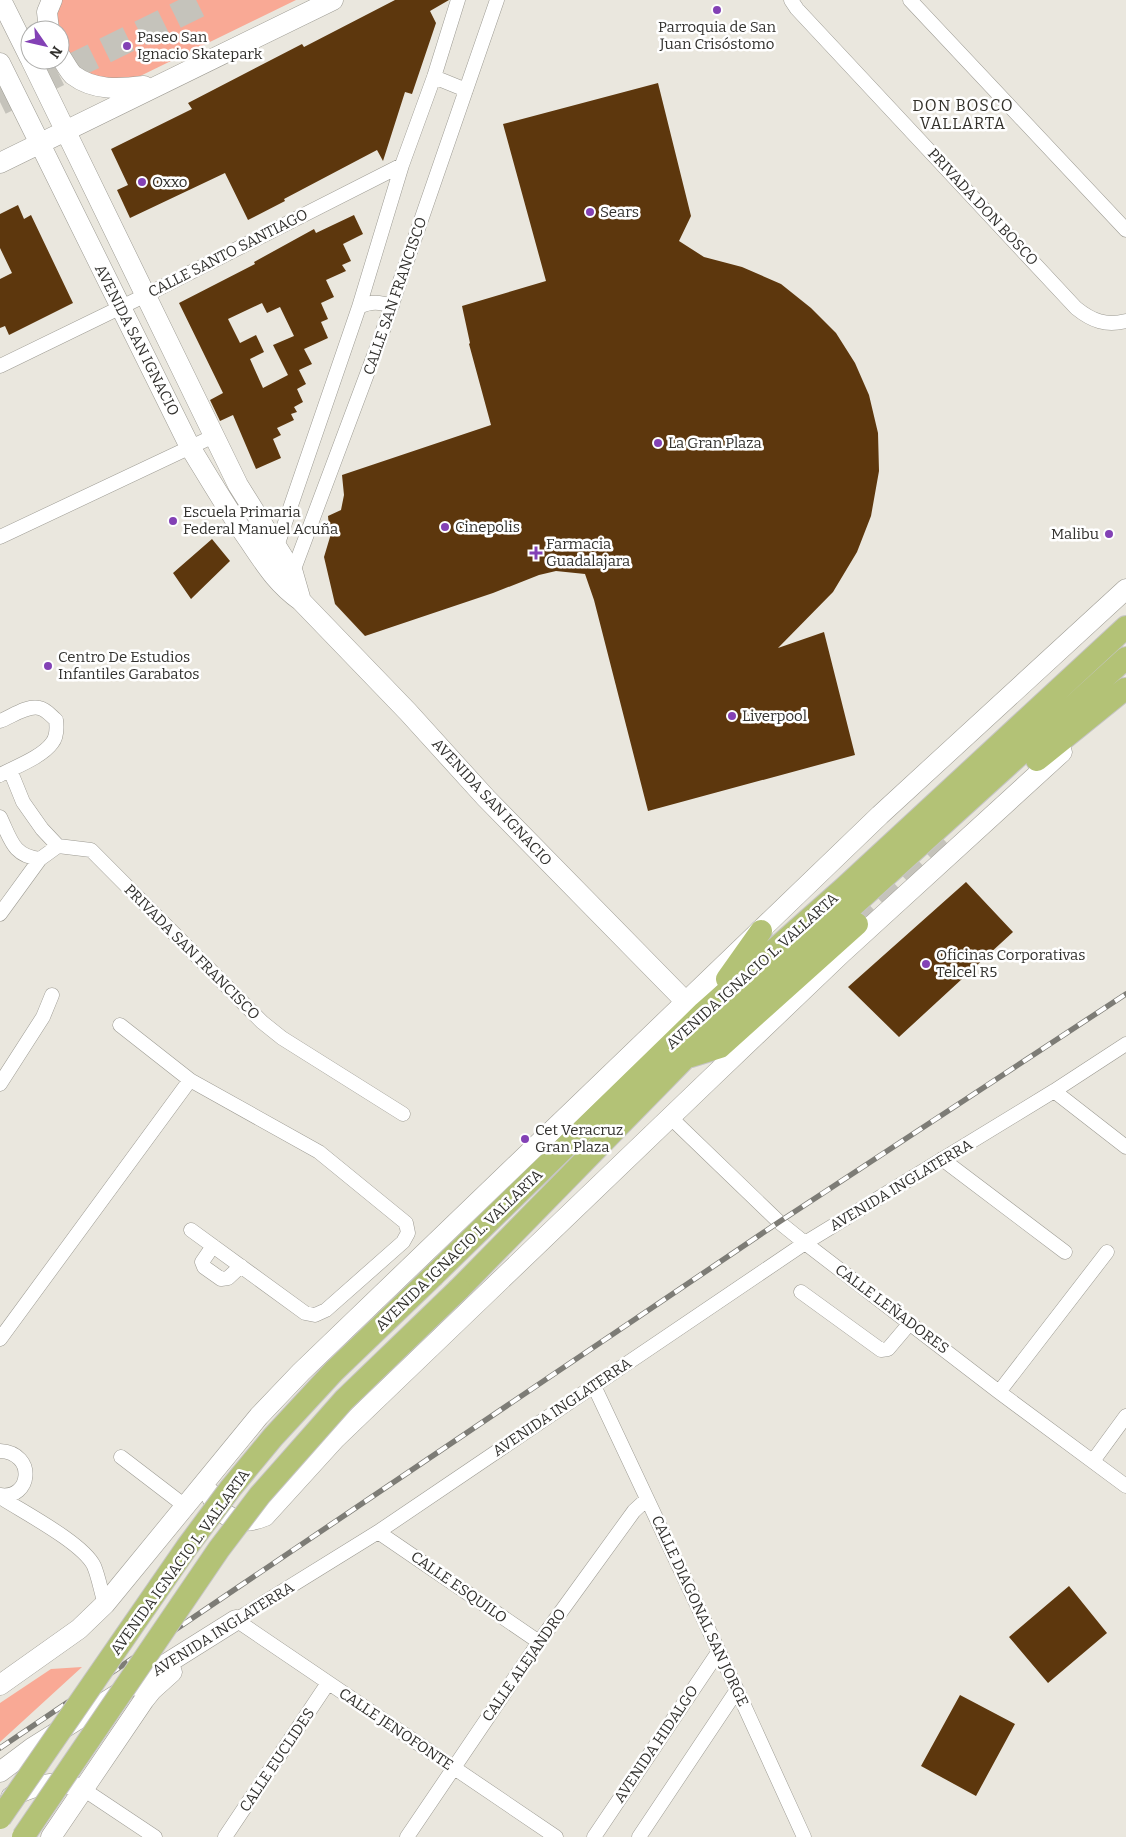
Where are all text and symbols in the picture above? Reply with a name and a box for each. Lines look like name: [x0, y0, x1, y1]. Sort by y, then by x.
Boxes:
marker: Parroquia de San Juan Crisóstomo: [711, 4, 723, 16]
place label: Parroquia de San Juan Crisóstomo: [658, 18, 776, 53]
north arrow: [20, 20, 70, 70]
place label: Paseo San Ignacio Skatepark: [137, 28, 263, 63]
marker: Paseo San Ignacio Skatepark: [121, 40, 133, 52]
text: N: [45, 43, 65, 61]
district label: DON BOSCO VALLARTA: [912, 96, 1014, 133]
street label: PRIVADA DON BOSCO: [924, 145, 1042, 269]
place label: Oxxo: [152, 173, 187, 191]
marker: Oxxo: [136, 176, 148, 188]
place label: Sears: [600, 203, 639, 221]
street label: CALLE SANTO SANTIAGO: [145, 205, 311, 301]
marker: Sears: [584, 206, 596, 218]
street label: CALLE SAN FRANCISCO: [360, 215, 430, 377]
street label: AVENIDA SAN IGNACIO: [91, 261, 183, 419]
place label: La Gran Plaza: [668, 434, 762, 452]
marker: La Gran Plaza: [652, 437, 664, 449]
place label: Escuela Primaria Federal Manuel Acuña: [183, 503, 338, 538]
marker: Escuela Primaria Federal Manuel Acuña: [167, 515, 179, 527]
place label: Cinepolis: [455, 518, 520, 536]
marker: Cinepolis: [439, 521, 451, 533]
place label: Malibu: [1051, 525, 1099, 543]
marker: Malibu: [1103, 528, 1115, 540]
place label: Farmacia Guadalajara: [546, 535, 630, 570]
marker: Farmacia Guadalajara: [530, 547, 542, 559]
place label: Centro De Estudios Infantiles Garabatos: [58, 648, 200, 683]
marker: Centro De Estudios Infantiles Garabatos: [42, 660, 54, 672]
place label: Liverpool: [742, 707, 807, 725]
marker: Liverpool: [726, 710, 738, 722]
street label: AVENIDA SAN IGNACIO: [428, 735, 556, 869]
street label: PRIVADA SAN FRANCISCO: [121, 881, 263, 1023]
street label: AVENIDA IGNACIO L. VALLARTA: [662, 889, 842, 1053]
place label: Oficinas Corporativas Telcel R5: [936, 946, 1085, 981]
marker: Oficinas Corporativas Telcel R5: [920, 958, 932, 970]
place label: Cet Veracruz Gran Plaza: [535, 1121, 623, 1156]
marker: Cet Veracruz Gran Plaza: [519, 1133, 531, 1145]
street label: AVENIDA INGLATERRA: [826, 1135, 976, 1235]
street label: AVENIDA IGNACIO L. VALLARTA: [372, 1165, 546, 1335]
street label: CALLE LEÑADORES: [832, 1260, 952, 1358]
street label: AVENIDA INGLATERRA: [489, 1354, 635, 1460]
street label: AVENIDA IGNACIO L. VALLARTA: [107, 1465, 254, 1658]
street label: CALLE DIAGONAL SAN JORGE: [648, 1513, 752, 1709]
street label: CALLE ESQUILO: [407, 1547, 511, 1627]
street label: AVENIDA INGLATERRA: [149, 1578, 297, 1680]
street label: CALLE ALEJANDRO: [478, 1605, 570, 1725]
street label: AVENIDA HIDALGO: [610, 1682, 702, 1806]
street label: CALLE JENOFONTE: [335, 1684, 457, 1774]
street label: CALLE EUCLIDES: [236, 1705, 318, 1815]

